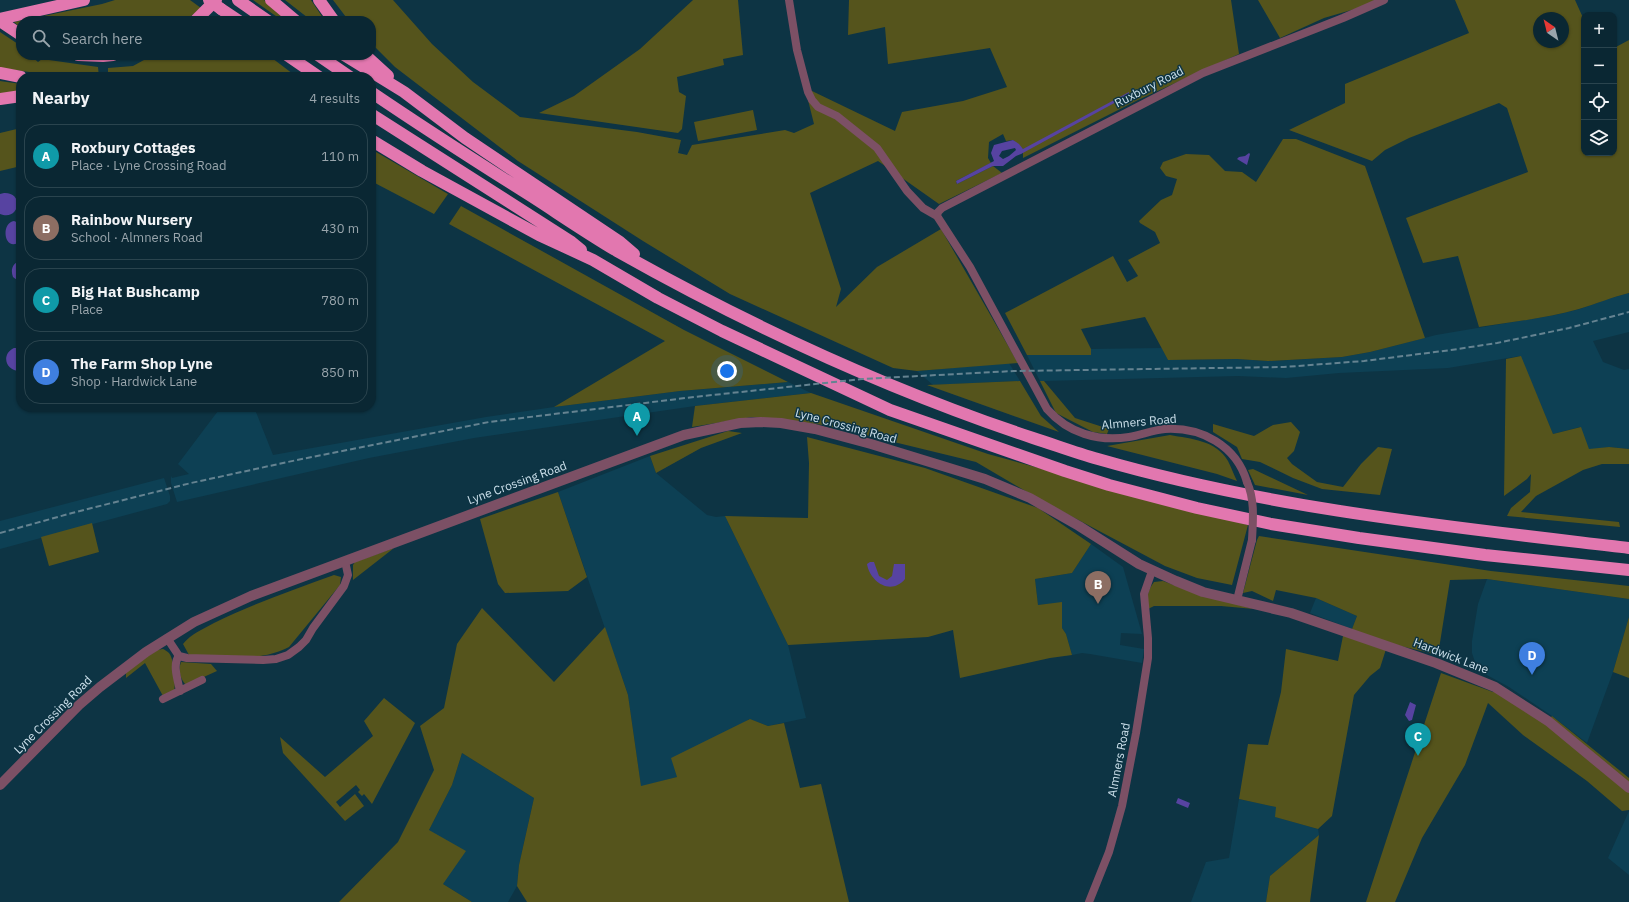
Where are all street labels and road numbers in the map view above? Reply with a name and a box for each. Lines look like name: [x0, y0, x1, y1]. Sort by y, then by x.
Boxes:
street label: Ruxbury Road: [1112, 63, 1186, 110]
street label: Lyne Crossing Road: [794, 405, 899, 446]
street label: Almners Road: [1101, 411, 1177, 432]
street label: Lyne Crossing Road: [465, 458, 568, 507]
street label: Hardwick Lane: [1411, 634, 1491, 677]
street label: Lyne Crossing Road: [10, 672, 95, 757]
street label: Almners Road: [1104, 721, 1133, 798]

